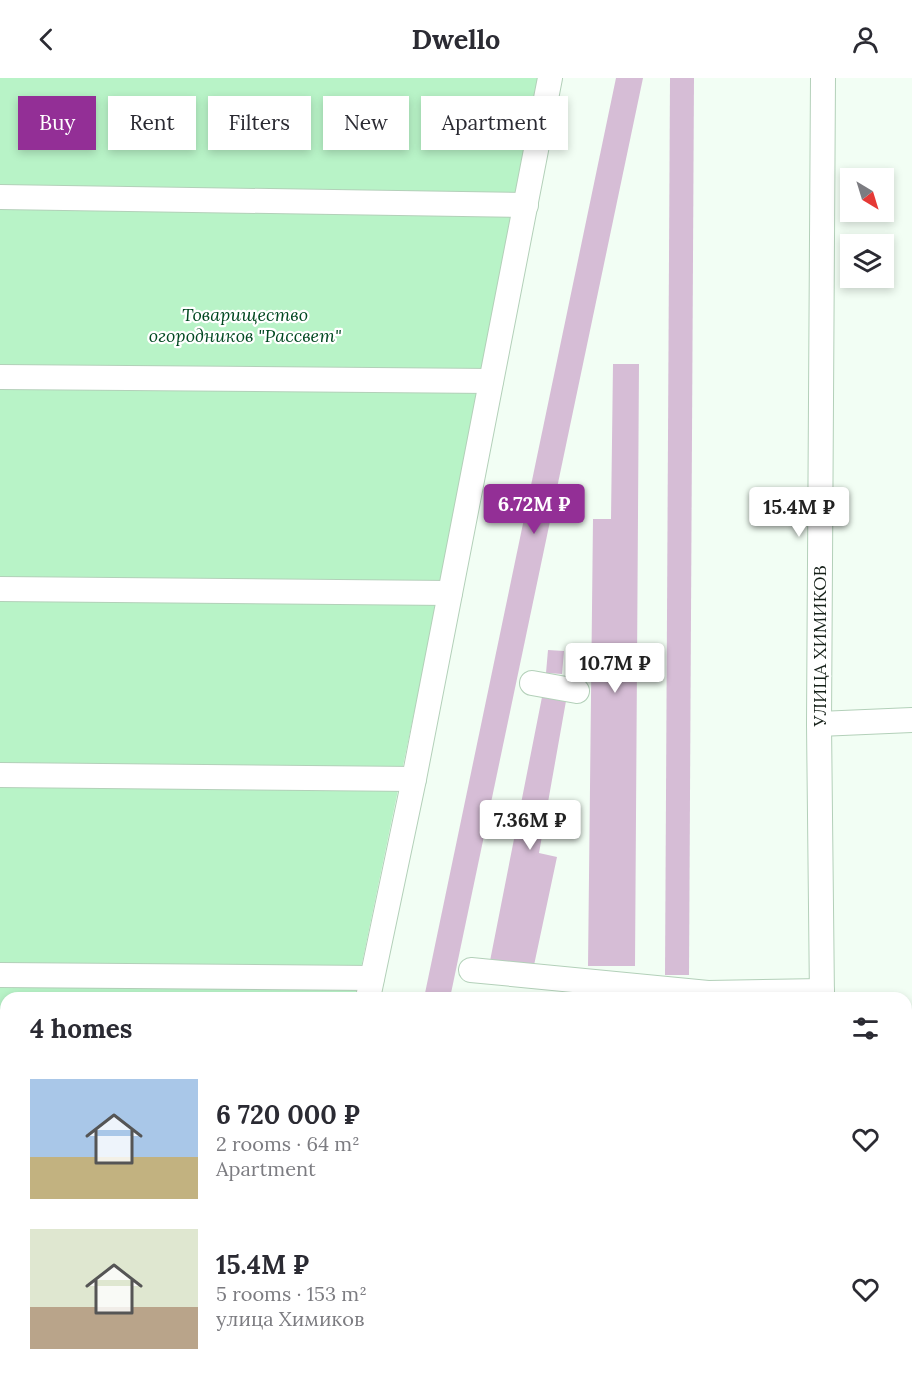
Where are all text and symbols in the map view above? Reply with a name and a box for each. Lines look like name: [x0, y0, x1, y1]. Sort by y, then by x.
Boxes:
text: Dwello: [412, 22, 500, 56]
icon: back: [30, 23, 63, 56]
icon: person: [849, 23, 882, 56]
chip: Buy: [18, 96, 96, 150]
chip: Rent: [108, 96, 196, 150]
chip: Filters: [208, 96, 311, 150]
chip: New: [323, 96, 409, 150]
chip: Apartment: [421, 96, 568, 150]
north arrow: [840, 168, 894, 222]
map controls: [840, 168, 894, 288]
button: layers: [840, 234, 894, 288]
park label: Товарищество огородников "Рассвет": [149, 303, 341, 347]
pin: 6.72M ₽: [479, 484, 589, 535]
pin: 15.4M ₽: [744, 487, 854, 538]
text: 6.72M ₽: [498, 491, 570, 516]
text: 15.4M ₽: [763, 494, 835, 519]
street label: УЛИЦА ХИМИКОВ: [808, 565, 831, 728]
pin: 10.7M ₽: [560, 643, 670, 694]
text: 10.7M ₽: [579, 650, 651, 675]
pin: 7.36M ₽: [475, 800, 585, 851]
text: 7.36M ₽: [494, 807, 566, 832]
text: 4 homes: [30, 1012, 132, 1045]
icon: filters: [849, 1012, 882, 1045]
text: 6 720 000 ₽: [216, 1098, 360, 1131]
icon: home: [78, 1103, 150, 1175]
icon: heart: [849, 1123, 882, 1156]
text: 2 rooms · 64 m²: [216, 1131, 360, 1156]
text: Apartment: [216, 1156, 316, 1181]
text: 15.4M ₽: [216, 1248, 309, 1281]
icon: home: [78, 1253, 150, 1325]
icon: heart: [849, 1273, 882, 1306]
text: 5 rooms · 153 m²: [216, 1281, 367, 1306]
text: улица Химиков: [216, 1306, 364, 1331]

